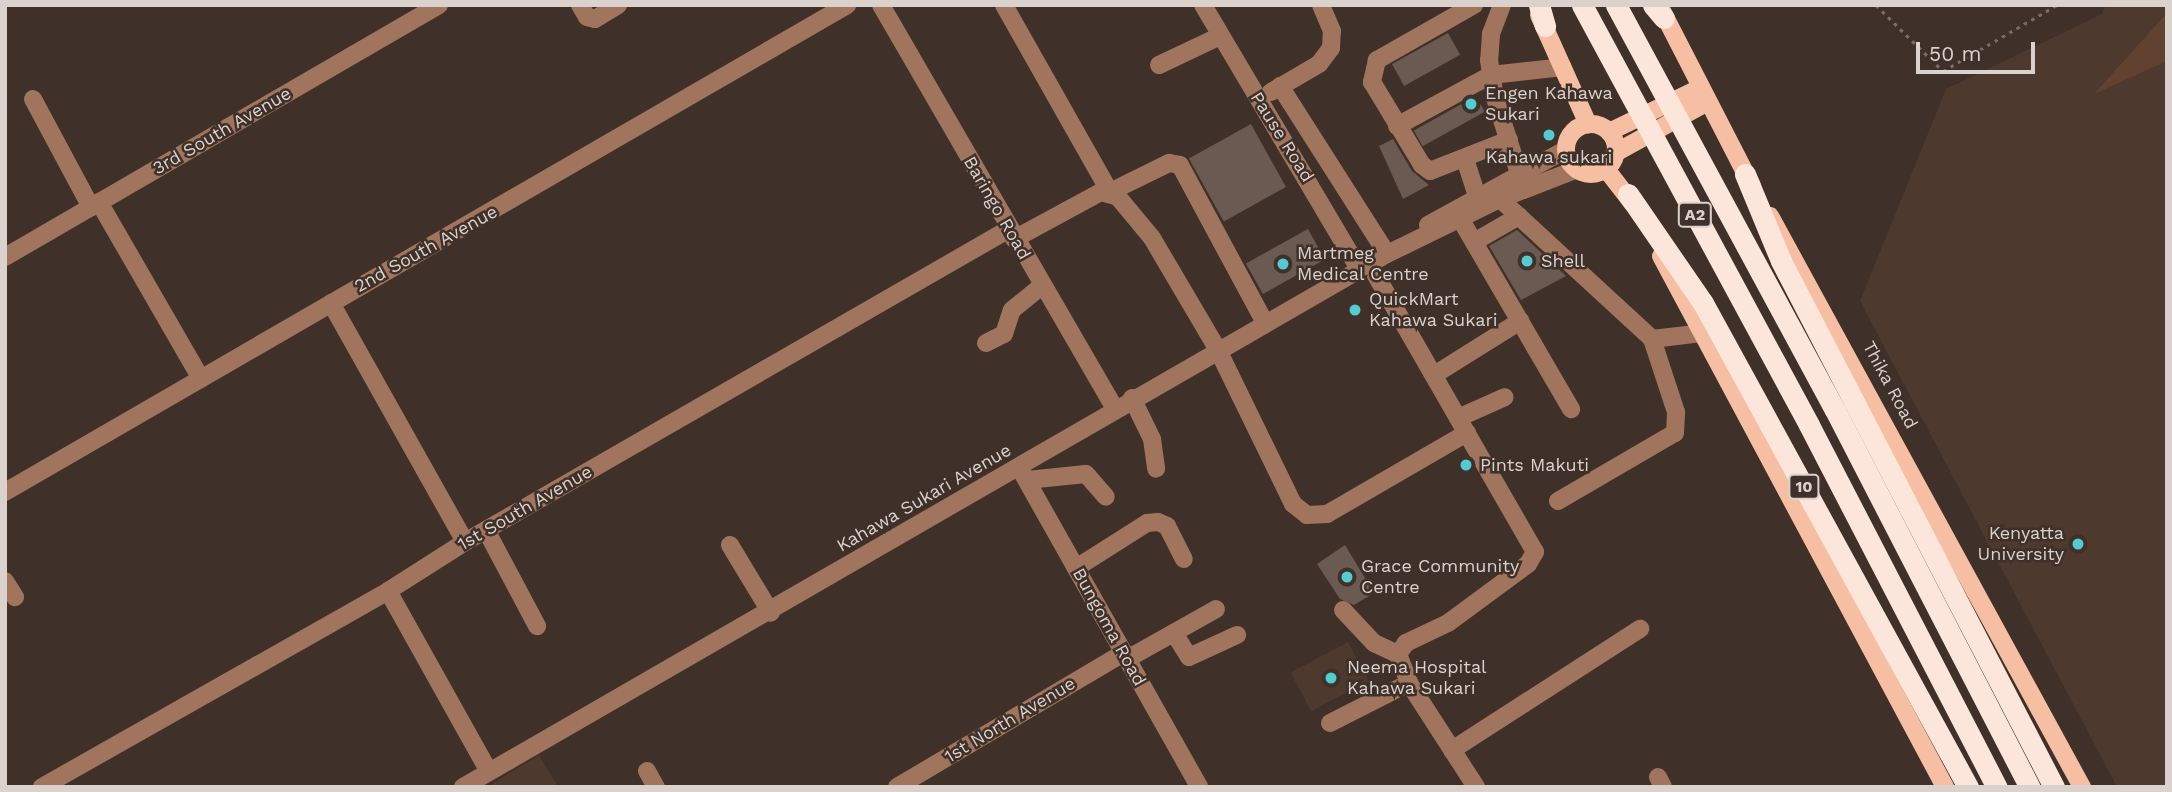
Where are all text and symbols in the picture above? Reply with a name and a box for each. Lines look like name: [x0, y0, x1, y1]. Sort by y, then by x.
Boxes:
scale bar: [1920, 28, 2039, 72]
text: 50 m: [1929, 41, 1981, 66]
street label: 3rd South Avenue: [149, 82, 295, 180]
place label: Engen Kahawa Sukari: [1485, 83, 1613, 126]
street label: Pause Road: [1246, 88, 1318, 186]
marker: Engen Kahawa Sukari: [1463, 96, 1479, 112]
marker: Kahawa sukari: [1541, 127, 1557, 143]
place label: Kahawa sukari: [1486, 146, 1612, 168]
street label: Baringo Road: [959, 153, 1035, 263]
street label: 2nd South Avenue: [350, 201, 502, 297]
road number: A2: [1678, 202, 1712, 228]
place label: Martmeg Medical Centre: [1297, 243, 1429, 286]
place label: Shell: [1541, 250, 1585, 272]
marker: Shell: [1519, 253, 1535, 269]
marker: Martmeg Medical Centre: [1275, 256, 1291, 272]
place label: QuickMart Kahawa Sukari: [1369, 289, 1498, 332]
marker: QuickMart Kahawa Sukari: [1347, 302, 1363, 318]
street label: Thika Road: [1858, 337, 1922, 433]
street label: Kahawa Sukari Avenue: [833, 439, 1015, 557]
place label: Pints Makuti: [1480, 454, 1589, 476]
marker: Pints Makuti: [1458, 457, 1474, 473]
street label: 1st South Avenue: [454, 461, 596, 555]
road number: 10: [1788, 474, 1820, 500]
place label: Kenyatta University: [1978, 523, 2064, 566]
marker: Kenyatta University: [2070, 536, 2086, 552]
place label: Grace Community Centre: [1361, 556, 1519, 598]
street label: Bungoma Road: [1068, 564, 1150, 690]
marker: Grace Community Centre: [1339, 569, 1355, 585]
place label: Neema Hospital Kahawa Sukari: [1347, 657, 1487, 700]
marker: Neema Hospital Kahawa Sukari: [1321, 668, 1341, 688]
street label: 1st North Avenue: [940, 672, 1080, 768]

